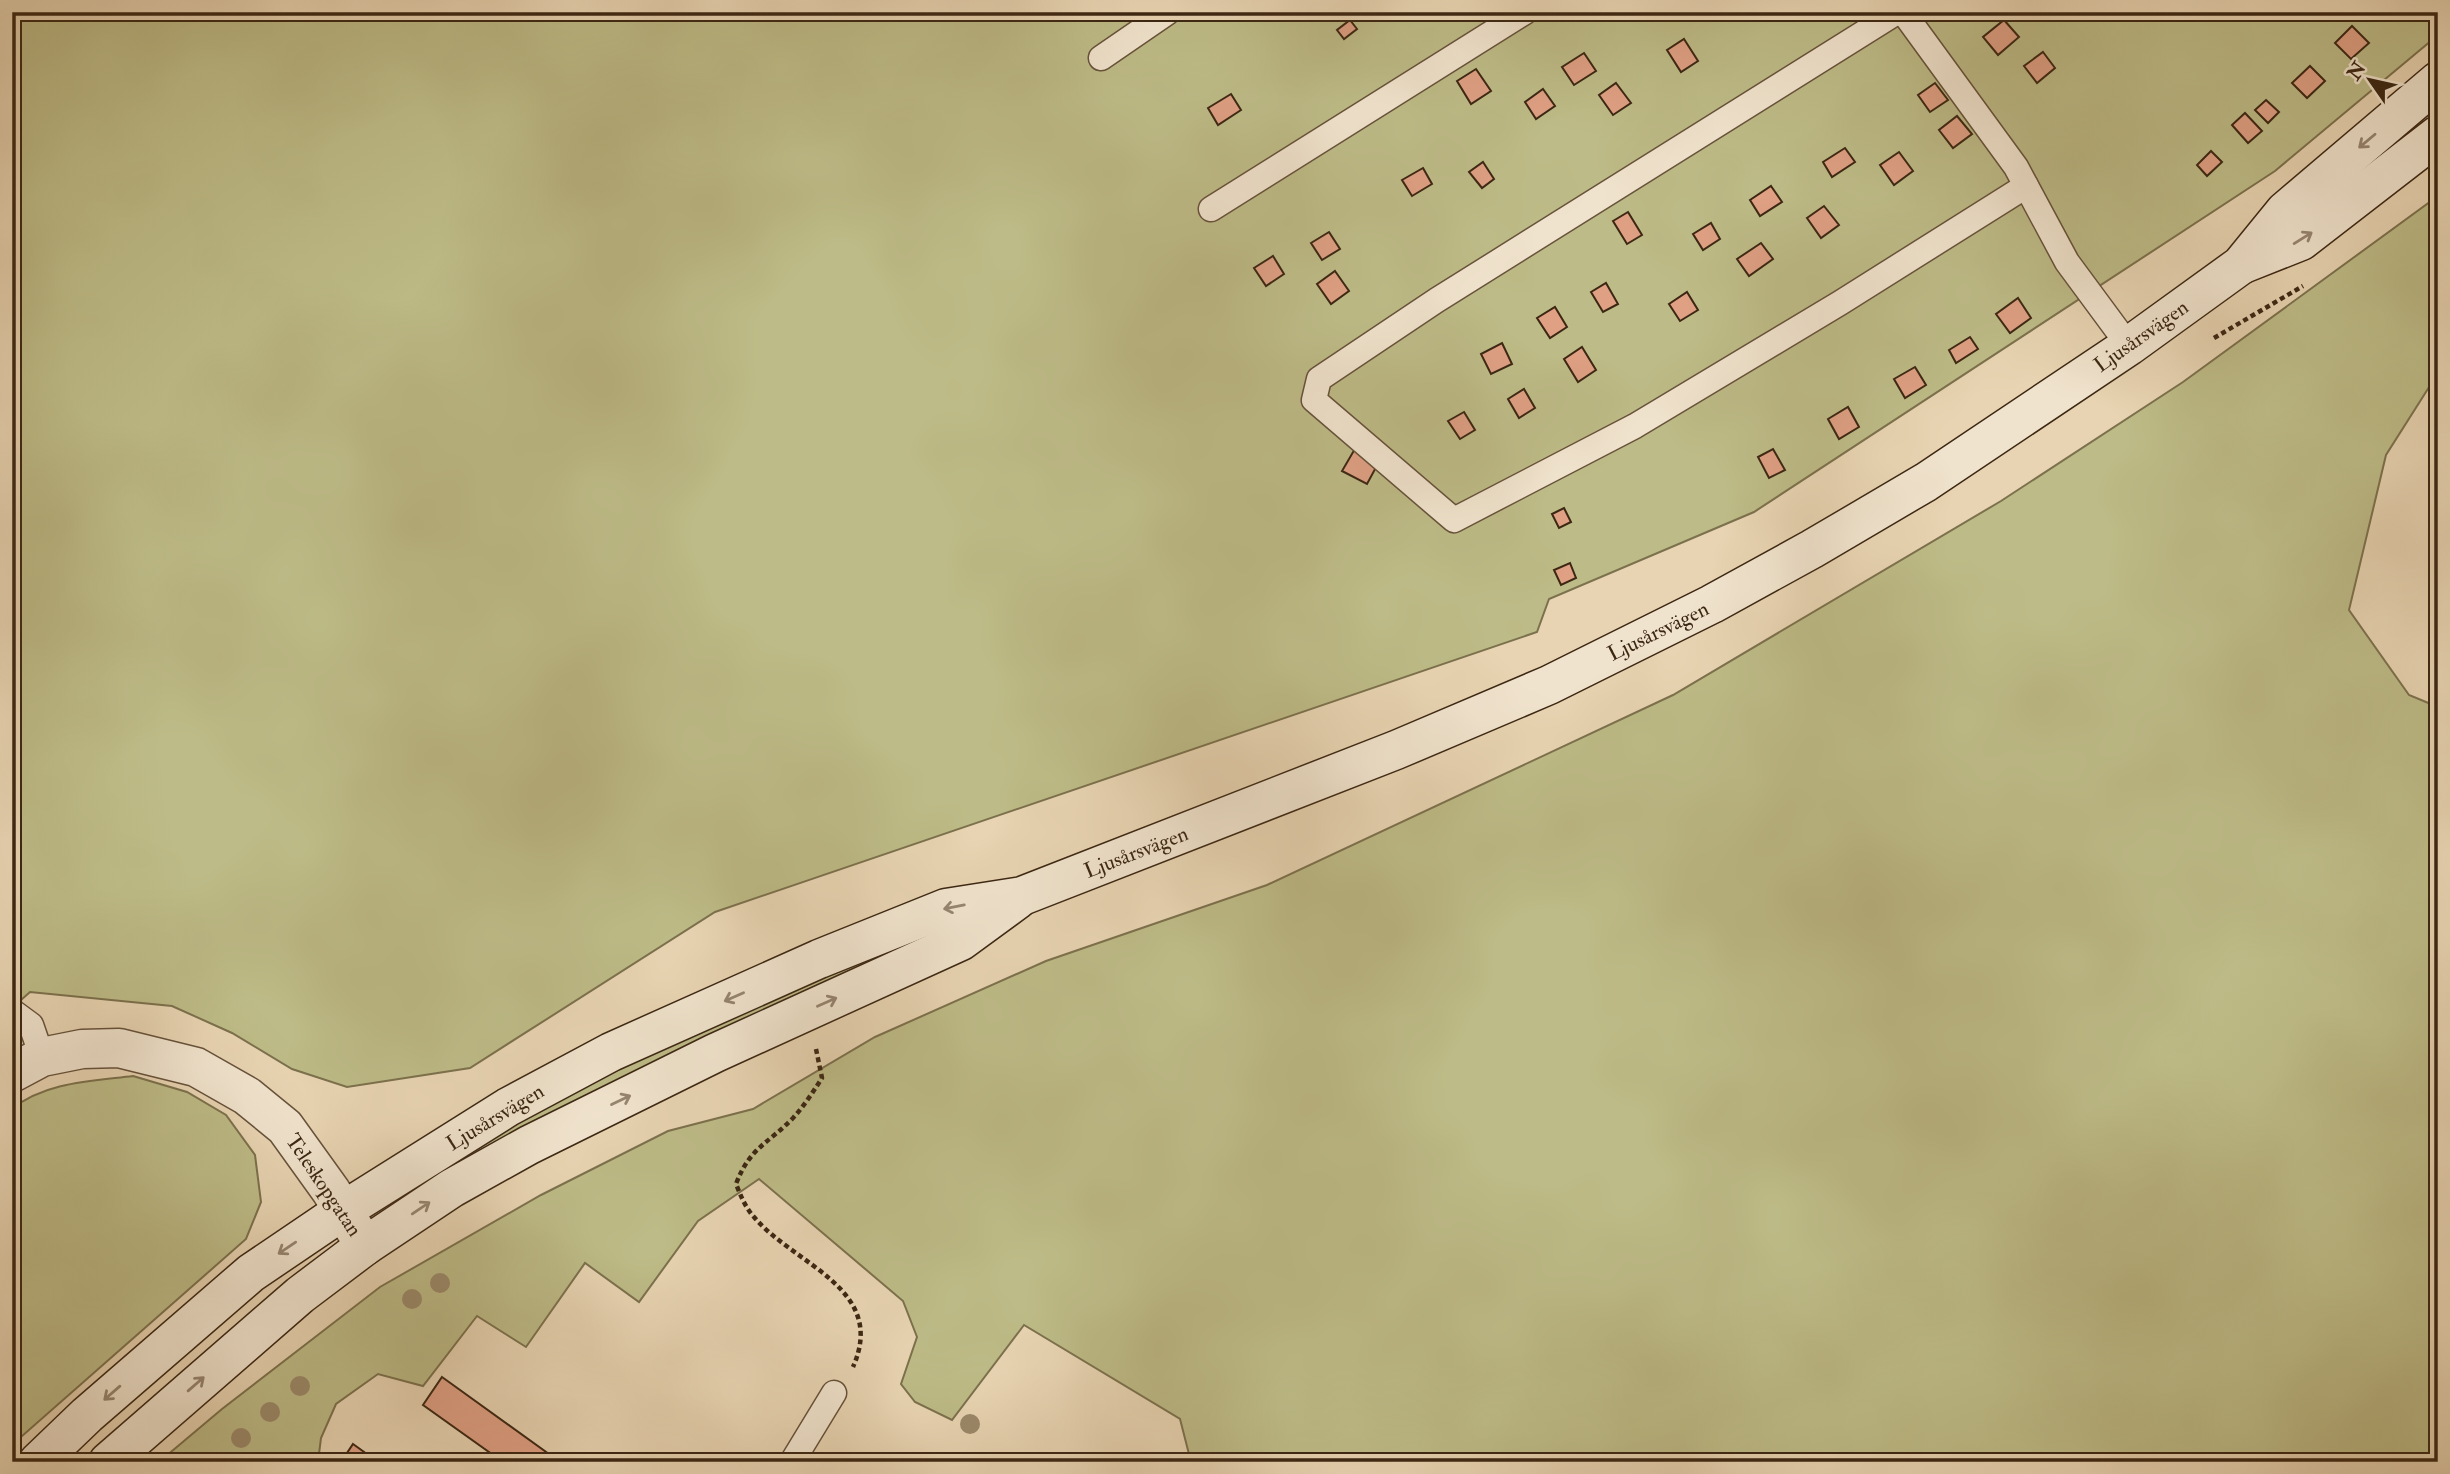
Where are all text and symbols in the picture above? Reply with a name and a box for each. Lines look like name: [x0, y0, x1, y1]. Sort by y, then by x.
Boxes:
north arrow: [2334, 46, 2404, 116]
text: N: [2341, 56, 2372, 86]
one-way arrow: [2358, 133, 2376, 149]
one-way arrow: [2293, 230, 2313, 244]
street label: Ljusårsvägen: [2089, 294, 2194, 379]
street label: Ljusårsvägen: [1603, 595, 1713, 668]
street label: Ljusårsvägen: [1080, 820, 1192, 885]
one-way arrow: [943, 900, 966, 914]
one-way arrow: [724, 991, 746, 1004]
one-way arrow: [815, 995, 837, 1008]
street label: Ljusårsvägen: [441, 1078, 549, 1157]
one-way arrow: [610, 1093, 631, 1107]
street label: Teleskopgatan: [279, 1129, 368, 1242]
one-way arrow: [411, 1201, 431, 1215]
one-way arrow: [278, 1241, 297, 1256]
one-way arrow: [187, 1376, 205, 1392]
one-way arrow: [103, 1385, 121, 1401]

